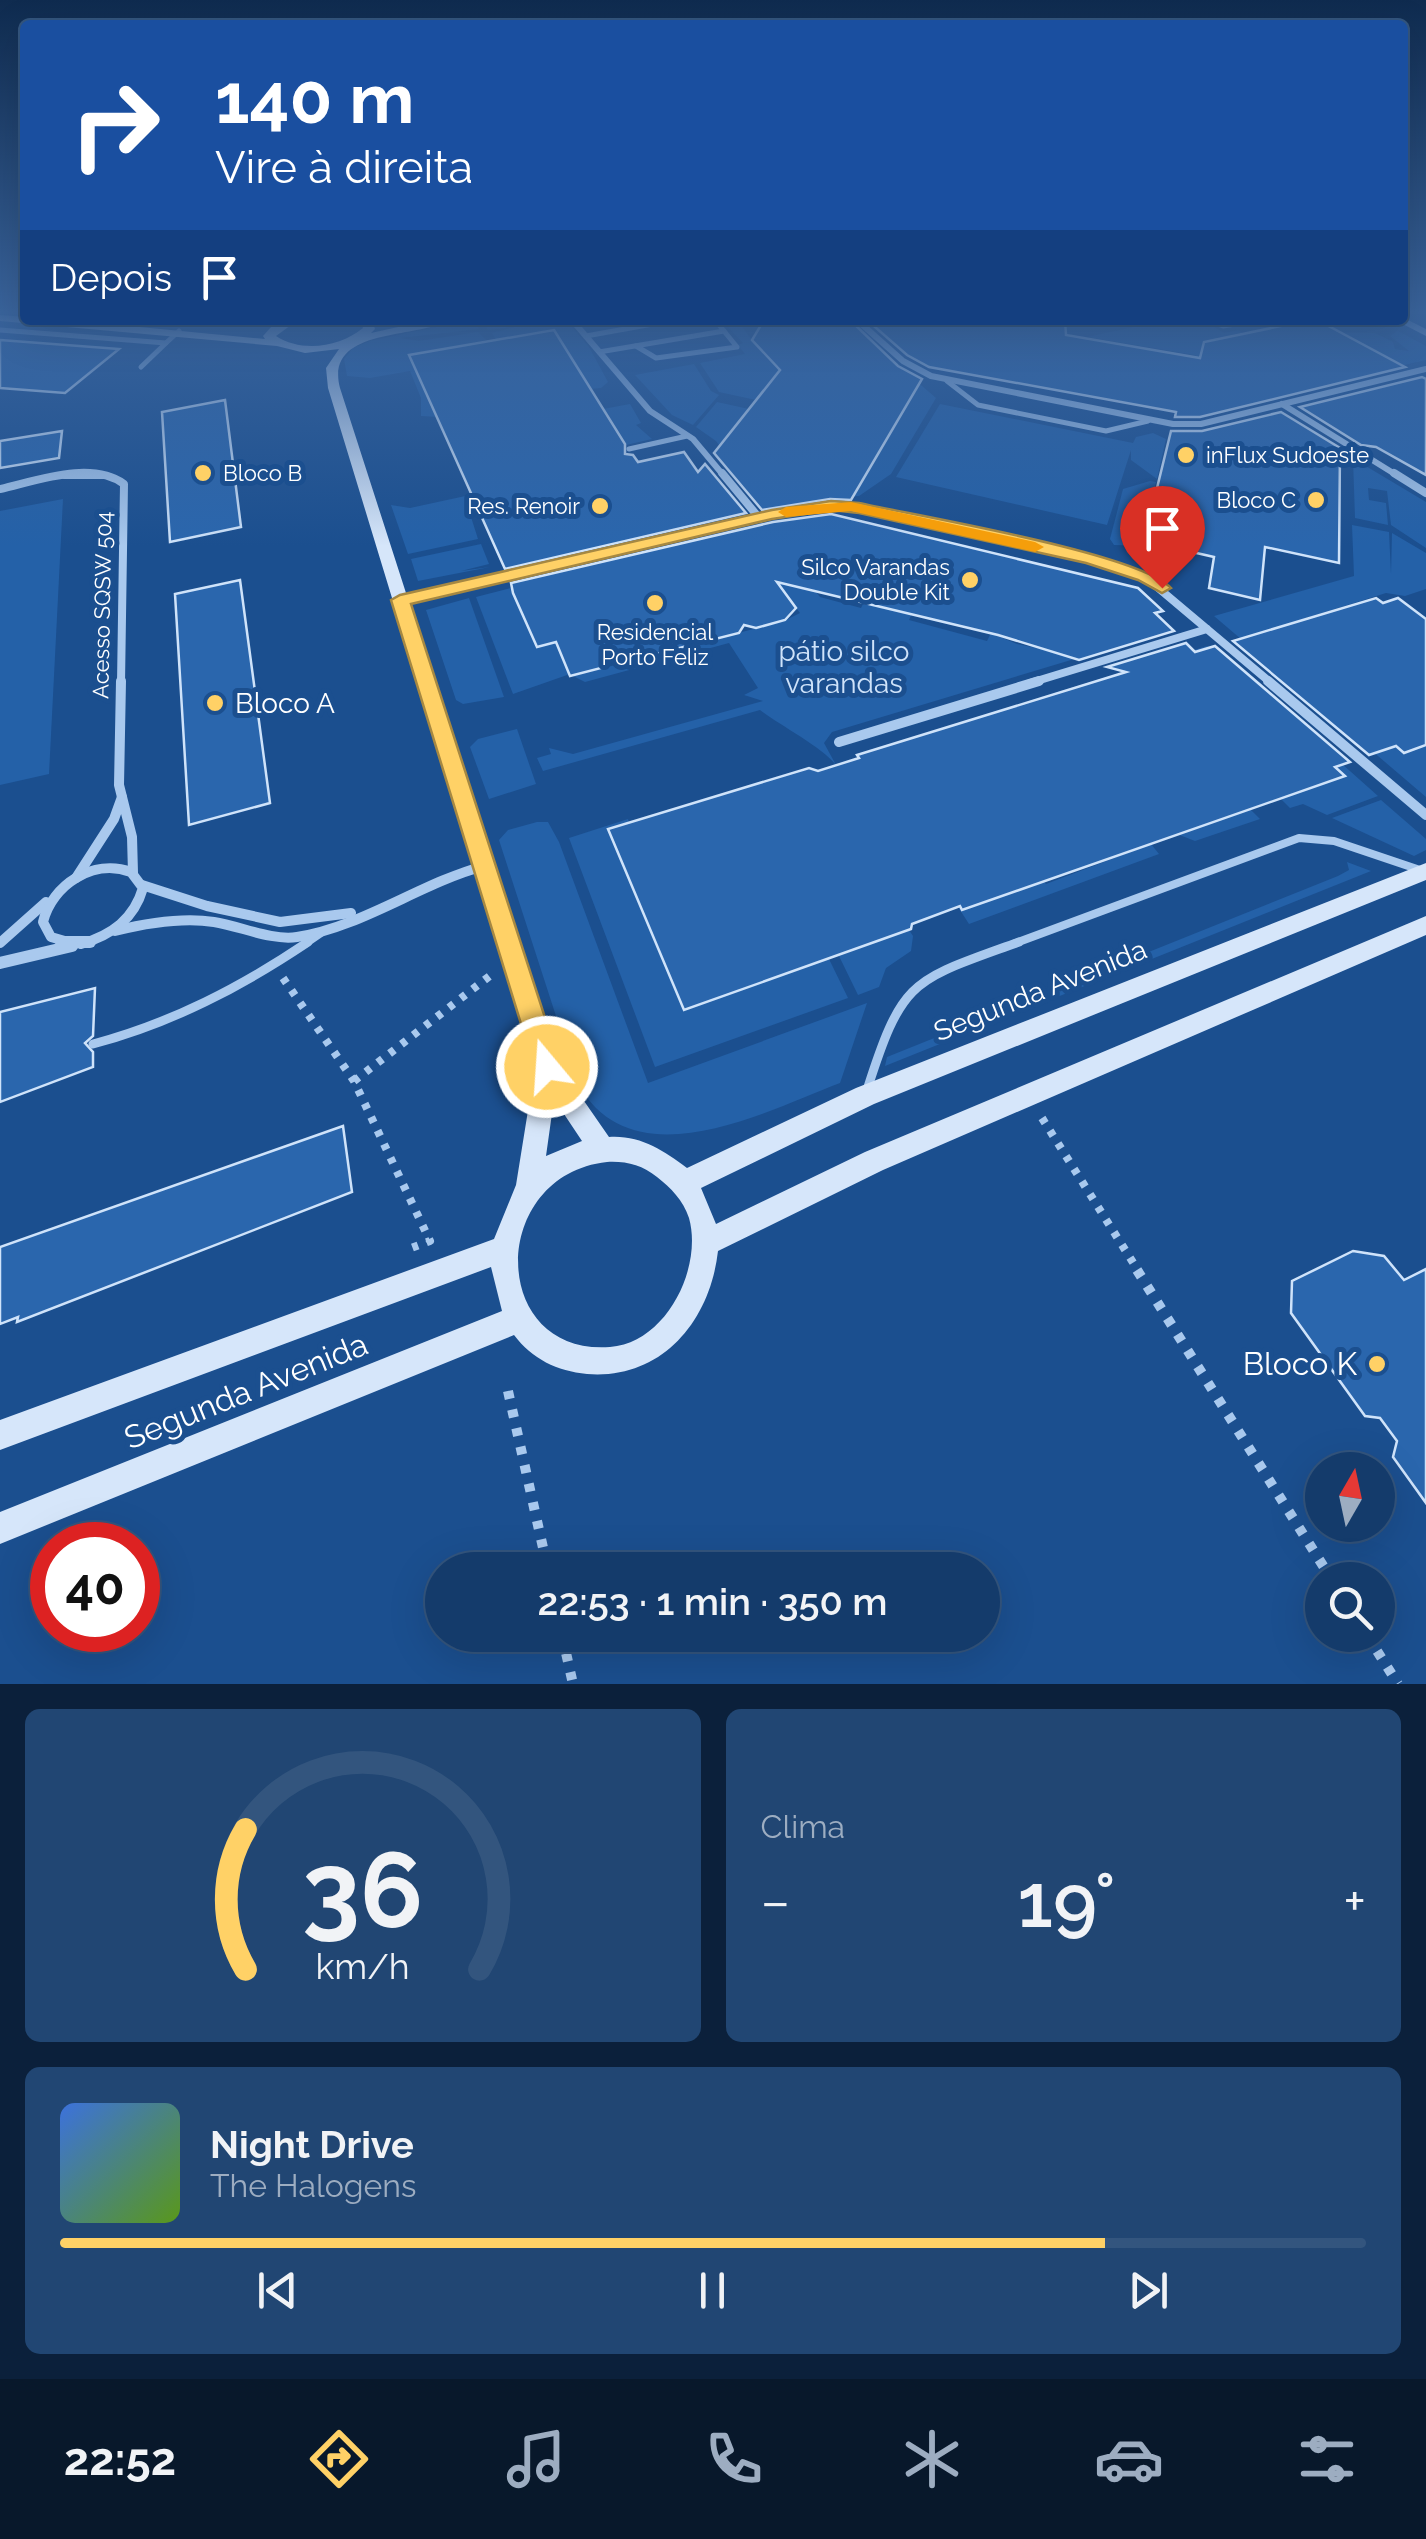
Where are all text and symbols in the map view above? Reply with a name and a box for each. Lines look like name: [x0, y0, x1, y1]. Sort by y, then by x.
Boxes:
text: 140 m: [215, 57, 415, 139]
icon: right: [50, 60, 180, 190]
text: Vire à direita: [215, 141, 473, 194]
icon: arrive: [192, 250, 247, 305]
text: Depois: [50, 255, 172, 300]
place label: inFlux Sudoeste: [1206, 442, 1369, 468]
marker: inFlux Sudoeste: [1175, 444, 1197, 466]
place label: Bloco B: [223, 460, 302, 486]
marker: Bloco B: [192, 462, 214, 484]
pin: [1120, 486, 1205, 589]
place label: Bloco C: [1217, 487, 1296, 513]
marker: Bloco C: [1305, 489, 1327, 511]
place label: Res. Renoir: [467, 493, 580, 519]
marker: Res. Renoir: [589, 495, 611, 517]
icon: arrive: [1135, 501, 1190, 556]
street label: Acesso SQSW 504: [87, 511, 117, 699]
place label: Silco Varandas Double Kit: [801, 554, 951, 605]
marker: Silco Varandas Double Kit: [959, 569, 981, 591]
marker: Residencial Porto Feliz: [644, 592, 666, 614]
place label: Residencial Porto Feliz: [597, 619, 713, 670]
park label: pátio silco varandas: [779, 635, 909, 700]
place label: Bloco A: [235, 687, 335, 720]
marker: Bloco A: [204, 692, 226, 714]
street label: Segunda Avenida: [929, 933, 1151, 1048]
position arrow: [495, 1015, 599, 1119]
street label: Segunda Avenida: [119, 1325, 373, 1456]
place label: Bloco K: [1243, 1345, 1357, 1382]
marker: Bloco K: [1366, 1353, 1388, 1375]
north arrow: [1305, 1452, 1395, 1542]
map controls: [1305, 1452, 1395, 1652]
speed limit sign: 40: [30, 1522, 160, 1652]
button: search: [1305, 1562, 1395, 1652]
text: 22:53 · 1 min · 350 m: [538, 1579, 887, 1624]
text: Clima: [761, 1808, 845, 1845]
text: 36: [302, 1829, 423, 1951]
text: 19°: [1018, 1856, 1116, 1945]
text: −: [761, 1869, 790, 1934]
text: +: [1343, 1869, 1366, 1934]
text: km/h: [316, 1945, 410, 1987]
text: Night Drive: [210, 2122, 414, 2167]
text: The Halogens: [210, 2167, 416, 2204]
icon: previous: [250, 2263, 305, 2318]
icon: pause: [685, 2263, 740, 2318]
icon: next: [1121, 2263, 1176, 2318]
icon: directions: [304, 2424, 374, 2494]
icon: music: [501, 2424, 571, 2494]
icon: phone: [699, 2424, 769, 2494]
icon: climate: [897, 2424, 967, 2494]
icon: car: [1094, 2424, 1164, 2494]
icon: filters: [1292, 2424, 1362, 2494]
text: 22:52: [64, 2433, 176, 2486]

